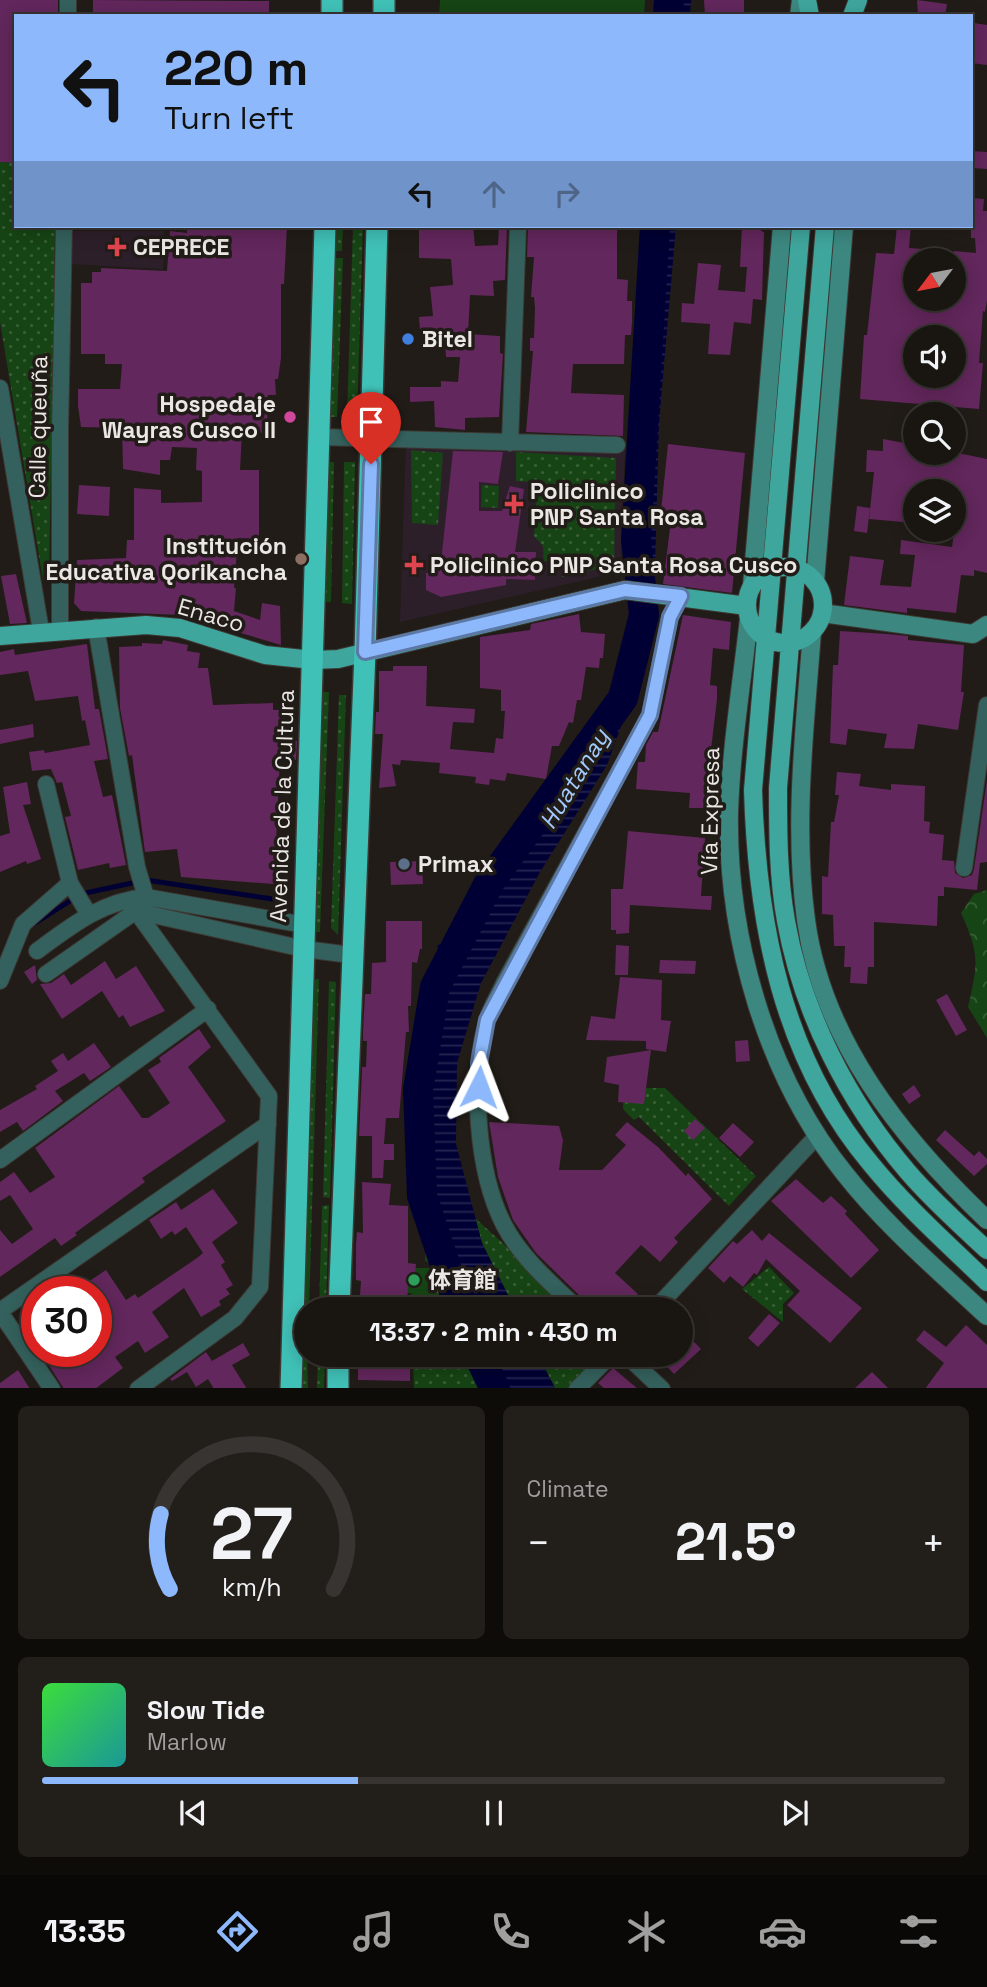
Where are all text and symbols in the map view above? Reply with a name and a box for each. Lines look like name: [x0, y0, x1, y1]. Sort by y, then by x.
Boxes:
text: 220 m: [164, 37, 308, 99]
icon: left: [49, 42, 140, 133]
text: Turn left: [164, 98, 294, 138]
icon: left: [402, 175, 440, 213]
icon: ahead: [475, 175, 513, 213]
icon: right: [548, 175, 586, 213]
place label: CEPRECE: [133, 232, 229, 262]
marker: CEPRECE: [107, 237, 127, 257]
north arrow: [903, 248, 966, 312]
map controls: [903, 248, 966, 542]
place label: Bitel: [422, 324, 473, 354]
button: sound: [903, 325, 966, 388]
marker: Bitel: [400, 331, 416, 347]
street label: Calle queuña: [22, 355, 54, 499]
place label: Hospedaje Wayras Cusco II: [102, 389, 276, 445]
pin: [341, 392, 401, 464]
button: search: [903, 402, 966, 465]
icon: arrive: [352, 403, 390, 441]
marker: Hospedaje Wayras Cusco II: [282, 409, 298, 425]
place label: Policlinico PNP Santa Rosa: [530, 476, 704, 532]
button: layers: [903, 479, 966, 542]
marker: Policlinico PNP Santa Rosa: [504, 494, 524, 514]
place label: Institución Educativa Qorikancha: [45, 531, 287, 587]
place label: Policlinico PNP Santa Rosa Cusco: [430, 550, 797, 580]
marker: Institución Educativa Qorikancha: [293, 551, 309, 567]
marker: Policlinico PNP Santa Rosa Cusco: [404, 555, 424, 575]
street label: Enaco: [174, 591, 248, 639]
street label: Avenida de la Cultura: [263, 689, 301, 923]
water label: Huatanay: [532, 722, 617, 835]
street label: Vía Expresa: [694, 747, 726, 875]
place label: Primax: [418, 849, 494, 879]
marker: Primax: [396, 856, 412, 872]
position arrow: [442, 1050, 516, 1124]
place label: 体育館: [428, 1265, 497, 1295]
marker: 体育館: [406, 1272, 422, 1288]
speed limit sign: 30: [21, 1276, 112, 1367]
text: 13:37 · 2 min · 430 m: [369, 1315, 618, 1349]
text: Climate: [527, 1474, 609, 1504]
text: 27: [210, 1487, 293, 1580]
text: 21.5°: [675, 1509, 797, 1575]
text: −: [527, 1519, 550, 1567]
text: +: [921, 1519, 945, 1567]
text: km/h: [221, 1570, 281, 1602]
text: Slow Tide: [147, 1693, 265, 1727]
text: Marlow: [147, 1727, 227, 1757]
icon: previous: [174, 1794, 212, 1832]
icon: pause: [475, 1794, 513, 1832]
icon: next: [776, 1794, 814, 1832]
icon: directions: [213, 1907, 262, 1956]
icon: music: [349, 1907, 398, 1956]
icon: phone: [486, 1907, 535, 1956]
icon: climate: [622, 1907, 671, 1956]
icon: car: [758, 1907, 807, 1956]
icon: filters: [894, 1907, 943, 1956]
text: 13:35: [44, 1911, 126, 1951]

